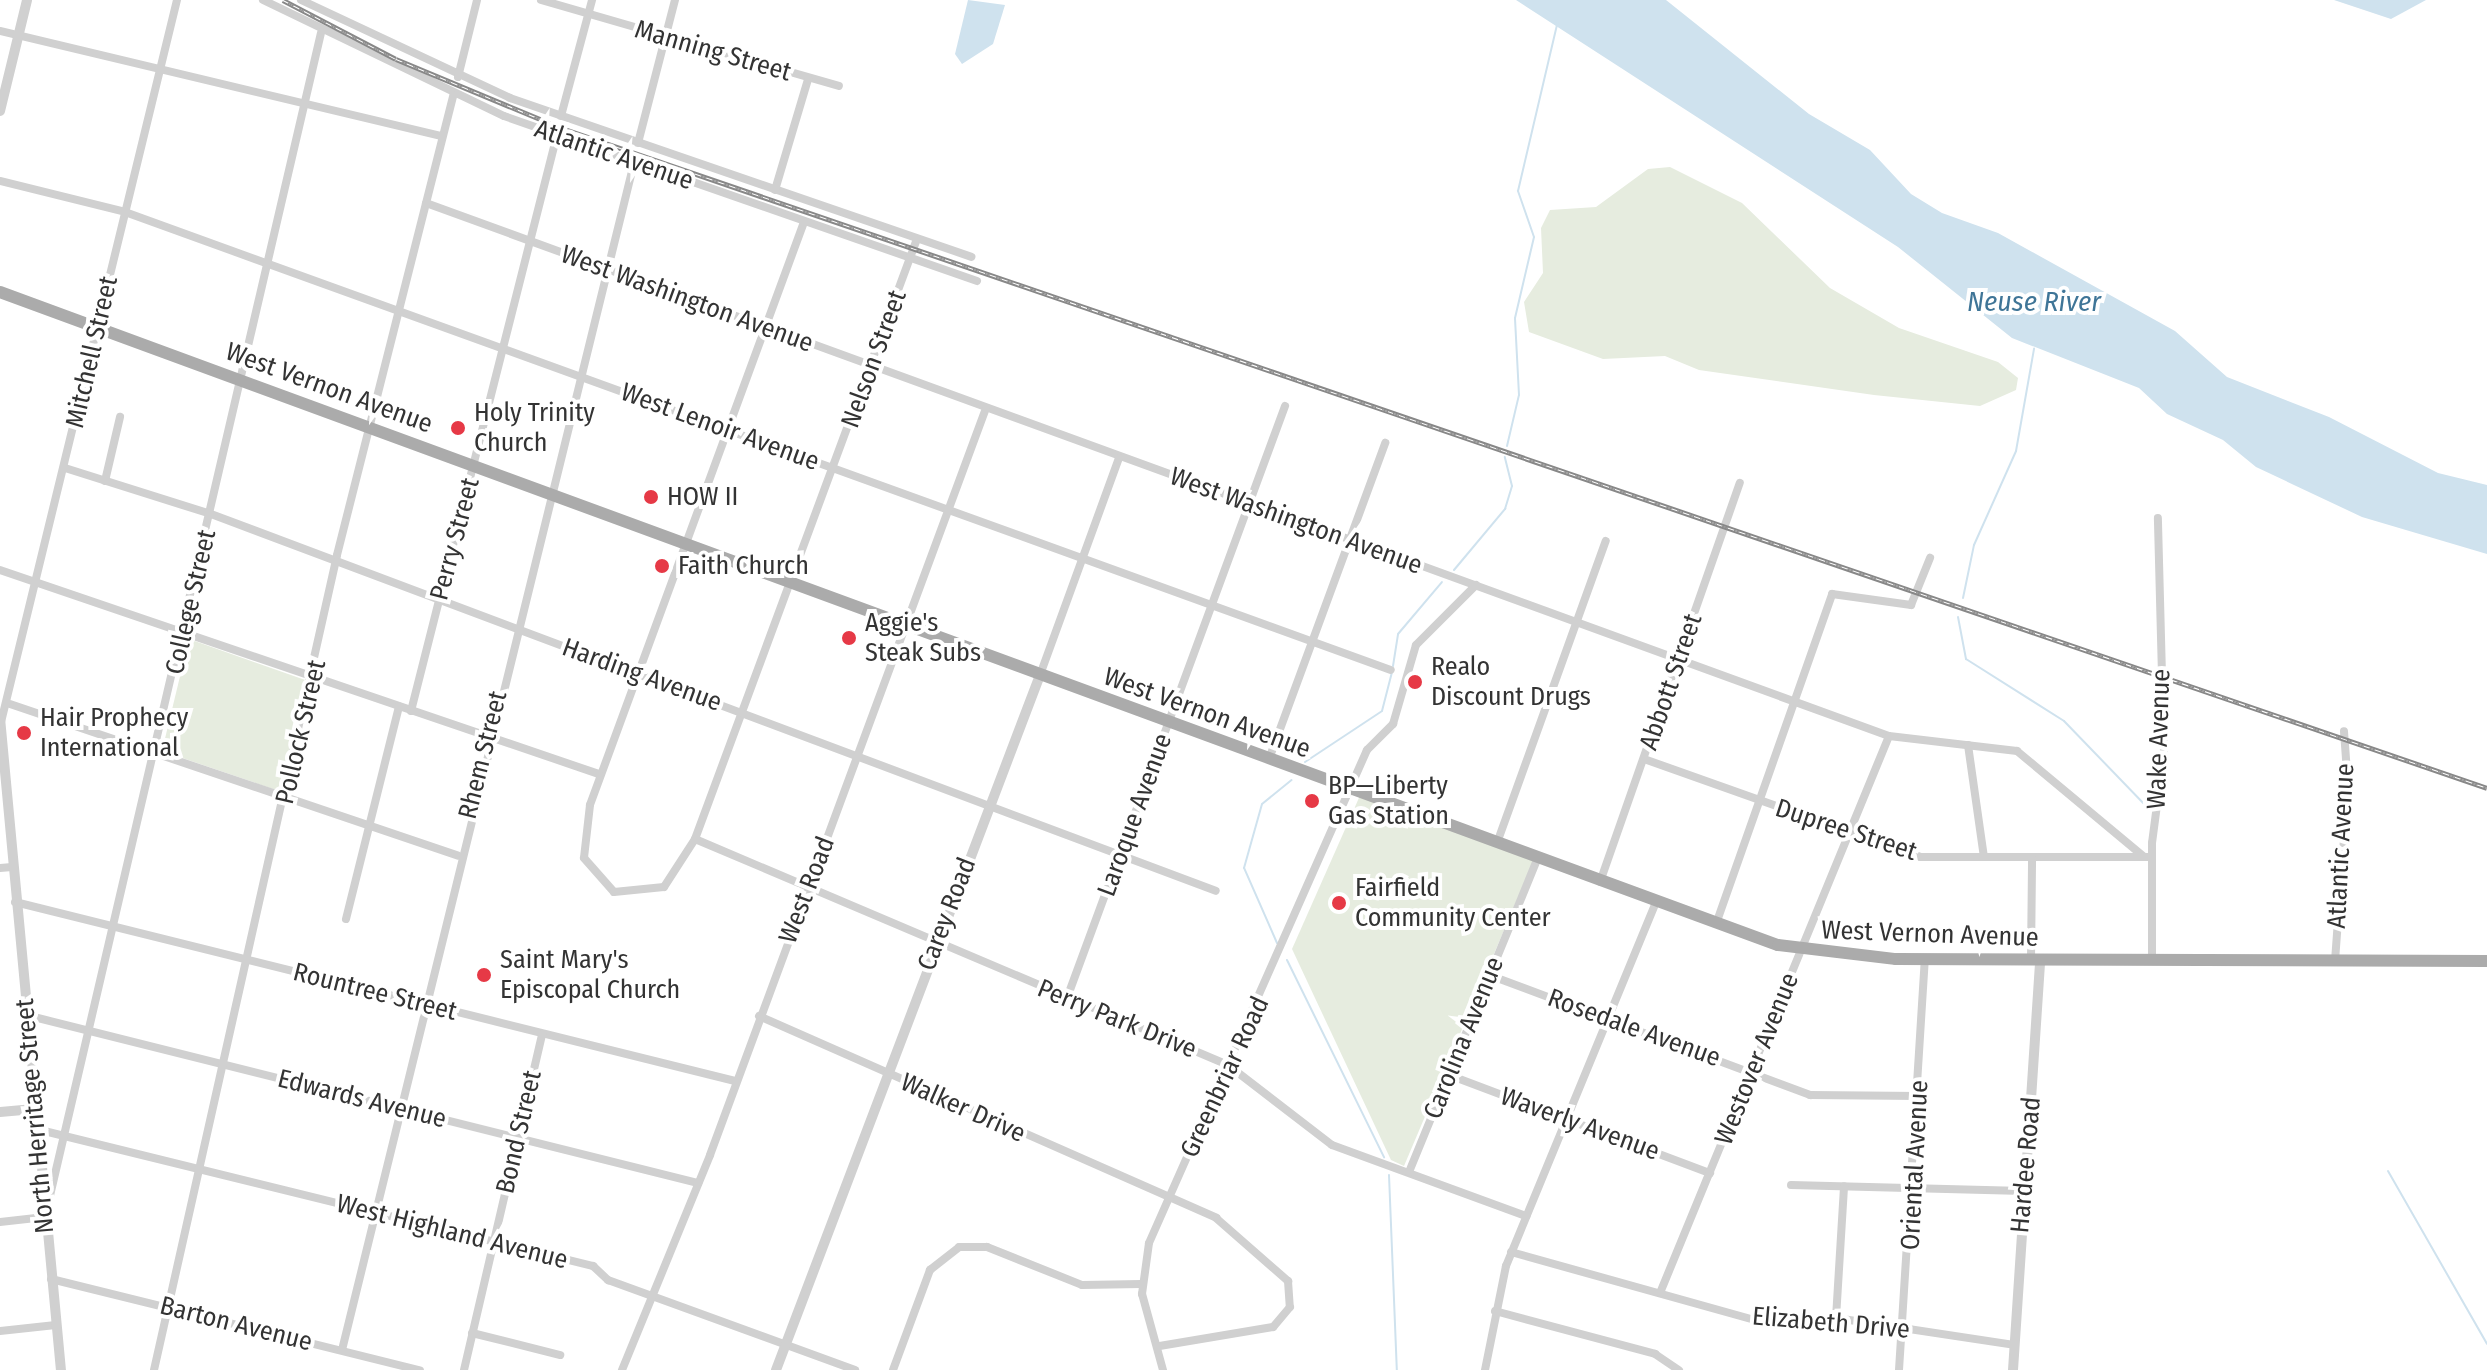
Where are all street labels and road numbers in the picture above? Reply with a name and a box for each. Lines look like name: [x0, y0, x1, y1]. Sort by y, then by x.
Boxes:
street label: Manning Street: [631, 14, 795, 88]
street label: Atlantic Avenue: [531, 113, 697, 197]
street label: West Washington Avenue: [557, 239, 817, 359]
street label: Mitchell Street: [59, 273, 125, 431]
street label: Nelson Street: [835, 286, 913, 432]
street label: West Vernon Avenue: [221, 336, 437, 440]
street label: West Lenoir Avenue: [617, 377, 823, 477]
street label: West Washington Avenue: [1166, 461, 1426, 581]
street label: Perry Street: [424, 474, 486, 604]
street label: College Street: [159, 527, 223, 677]
street label: Abbott Street: [1633, 610, 1709, 754]
street label: Harding Avenue: [558, 632, 726, 718]
street label: Pollock Street: [269, 657, 333, 807]
street label: West Vernon Avenue: [1099, 661, 1315, 765]
street label: Wake Avenue: [2141, 668, 2177, 810]
street label: Rhem Street: [452, 688, 514, 822]
street label: Laroque Avenue: [1091, 729, 1179, 901]
street label: Atlantic Avenue: [2321, 763, 2361, 929]
street label: Dupree Street: [1771, 793, 1921, 867]
street label: West Road: [772, 832, 842, 948]
street label: Carey Road: [911, 853, 983, 975]
street label: West Vernon Avenue: [1821, 915, 2039, 953]
street label: Carolina Avenue: [1417, 953, 1511, 1123]
street label: Rountree Street: [290, 957, 460, 1027]
street label: Westover Avenue: [1708, 969, 1806, 1149]
street label: Perry Park Drive: [1033, 973, 1201, 1065]
street label: Rosedale Avenue: [1543, 982, 1725, 1074]
street label: Greenbriar Road: [1174, 992, 1276, 1162]
street label: North Herritage Street: [9, 997, 61, 1235]
street label: Edwards Avenue: [274, 1063, 450, 1135]
street label: Bond Street: [490, 1067, 548, 1197]
street label: Walker Drive: [896, 1067, 1030, 1149]
street label: Oriental Avenue: [1895, 1079, 1935, 1251]
street label: Waverly Avenue: [1496, 1081, 1664, 1167]
street label: Hardee Road: [2005, 1096, 2047, 1234]
street label: West Highland Avenue: [333, 1188, 571, 1276]
street label: Barton Avenue: [157, 1290, 315, 1358]
street label: Elizabeth Drive: [1751, 1301, 1911, 1345]

